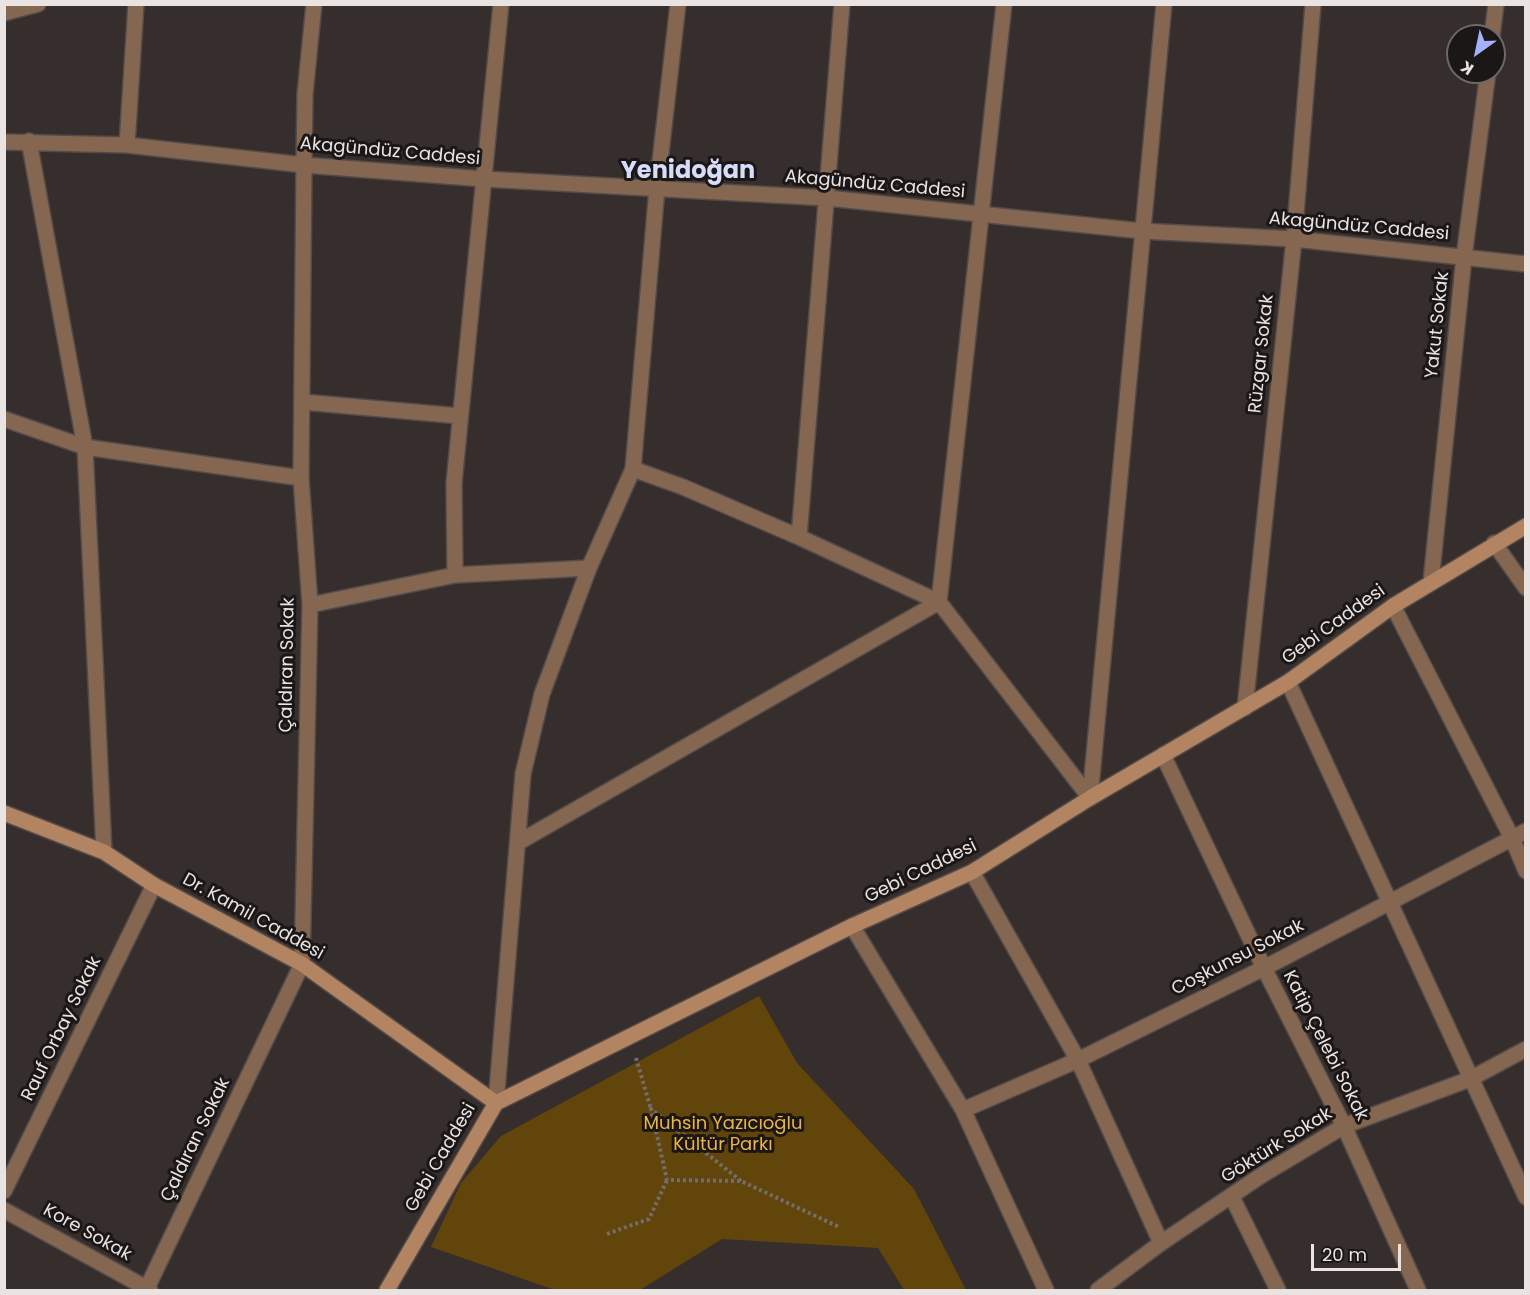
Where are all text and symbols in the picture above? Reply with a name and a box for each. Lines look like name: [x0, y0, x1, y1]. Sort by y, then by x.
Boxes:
north arrow: [1446, 24, 1506, 84]
text: K: [1456, 55, 1478, 81]
street label: Akagündüz Caddesi: [299, 133, 481, 171]
district label: Yenidoğan: [621, 158, 755, 186]
street label: Akagündüz Caddesi: [784, 166, 966, 204]
street label: Akagündüz Caddesi: [1268, 208, 1450, 246]
street label: Yakut Sokak: [1422, 270, 1454, 380]
street label: Rüzgar Sokak: [1245, 294, 1279, 414]
street label: Gebi Caddesi: [1278, 580, 1390, 670]
street label: Çaldıran Sokak: [276, 597, 300, 733]
street label: Gebi Caddesi: [861, 836, 981, 908]
street label: Dr. Kamil Caddesi: [178, 869, 328, 965]
street label: Coşkunsu Sokak: [1168, 915, 1308, 1001]
street label: Rauf Orbay Sokak: [18, 953, 106, 1105]
street label: Katip Çelebi Sokak: [1278, 967, 1372, 1125]
street label: Çaldıran Sokak: [157, 1075, 235, 1205]
street label: Gebi Caddesi: [401, 1100, 481, 1216]
street label: Göktürk Sokak: [1218, 1103, 1336, 1189]
park label: Muhsin Yazıcıoğlu Kültür Parkı: [644, 1113, 802, 1156]
street label: Kore Sokak: [39, 1200, 135, 1266]
scale bar: [1314, 1232, 1404, 1270]
text: 20 m: [1322, 1242, 1367, 1267]

